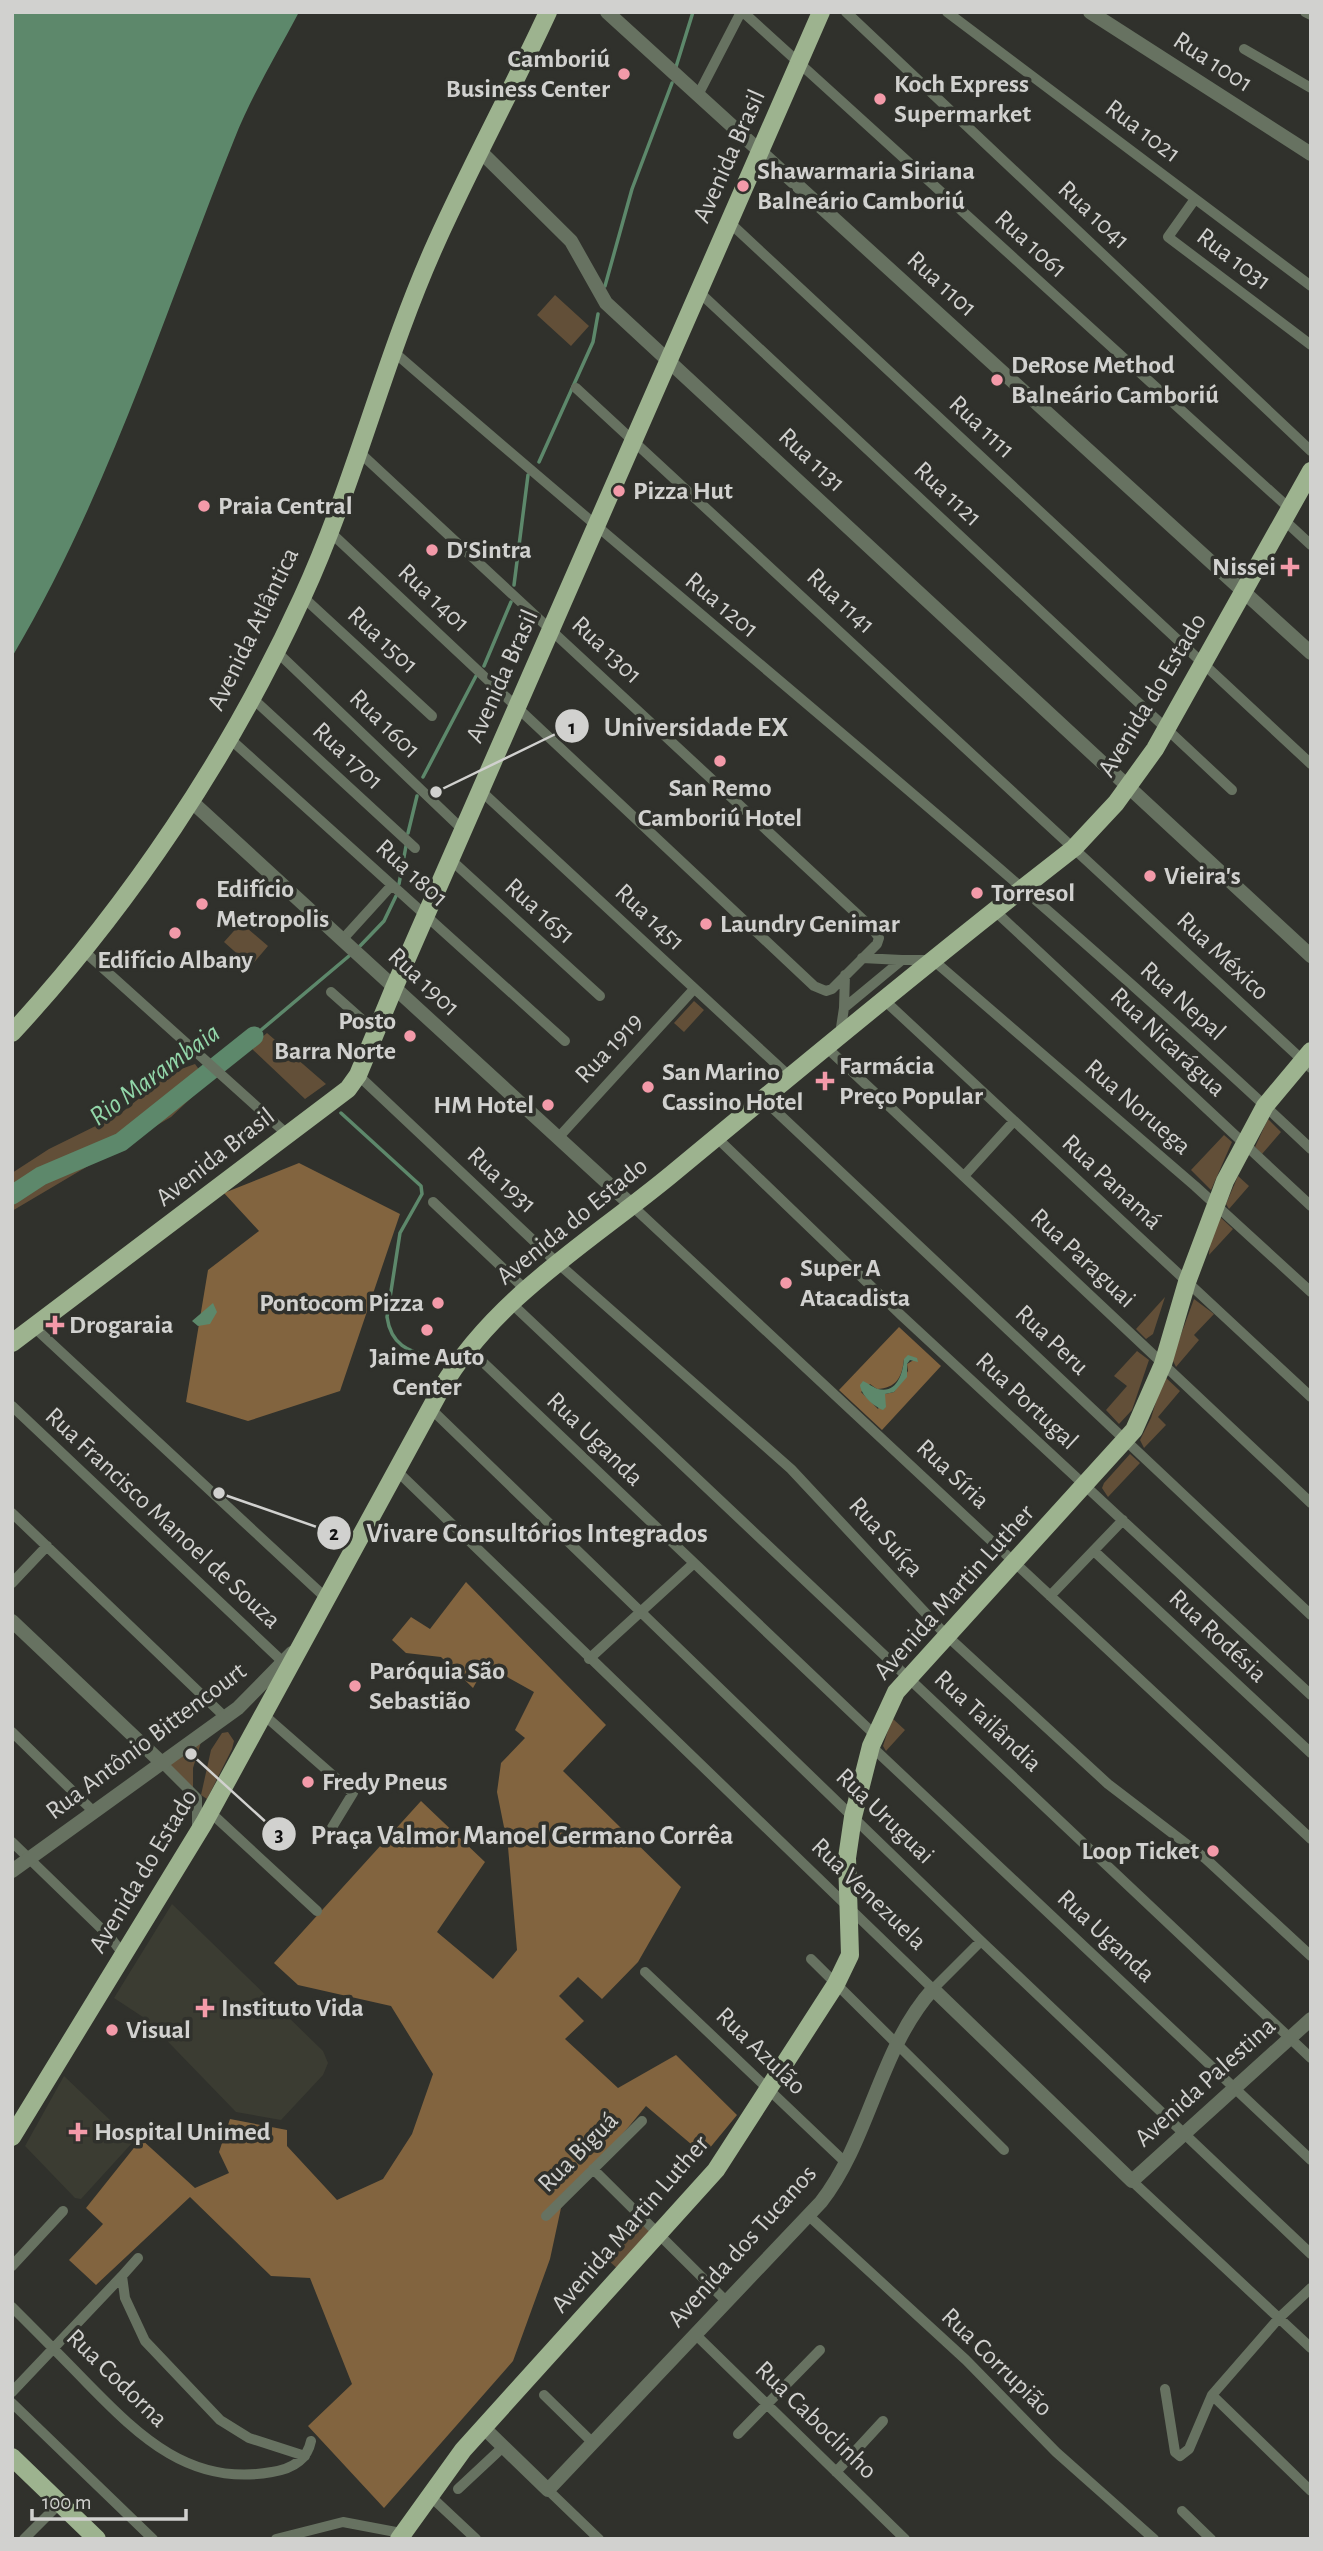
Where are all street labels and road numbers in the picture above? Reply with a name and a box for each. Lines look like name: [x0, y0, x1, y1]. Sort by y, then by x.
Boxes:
street label: Rua 1001: [1169, 27, 1257, 97]
street label: Avenida Brasil: [688, 85, 770, 227]
street label: Rua 1021: [1100, 94, 1186, 168]
street label: Rua 1041: [1053, 176, 1135, 254]
street label: Rua 1061: [990, 205, 1072, 283]
street label: Rua 1031: [1192, 223, 1276, 295]
street label: Rua 1101: [902, 246, 982, 322]
street label: Rua 1111: [944, 390, 1020, 464]
street label: Rua 1131: [774, 423, 850, 497]
street label: Rua 1121: [909, 456, 987, 532]
street label: Avenida Atlântica: [202, 544, 304, 714]
street label: Rua 1401: [393, 559, 475, 637]
street label: Rua 1141: [802, 563, 880, 639]
street label: Rua 1201: [680, 567, 764, 643]
street label: Rua 1501: [343, 601, 423, 679]
street label: Avenida Brasil: [461, 605, 543, 747]
street label: Avenida do Estado: [1093, 609, 1211, 781]
street label: Rua 1301: [567, 611, 647, 689]
street label: Rua 1601: [345, 684, 425, 764]
street label: Rua 1701: [308, 717, 388, 795]
street label: Rua 1801: [371, 834, 453, 912]
street label: Rua 1651: [500, 873, 580, 949]
street label: Rua 1451: [610, 879, 690, 955]
street label: Rua México: [1172, 907, 1274, 1005]
street label: Rua 1901: [383, 943, 465, 1021]
street label: Rua Nepal: [1136, 956, 1230, 1046]
street label: Rua Nicarágua: [1105, 982, 1231, 1102]
street label: Rua 1919: [570, 1008, 648, 1088]
street label: Rua Noruega: [1080, 1054, 1196, 1160]
street label: Avenida Brasil: [151, 1103, 279, 1211]
street label: Rua Panamá: [1057, 1130, 1167, 1234]
street label: Rua 1931: [462, 1142, 542, 1218]
street label: Avenida do Estado: [492, 1152, 652, 1290]
street label: Rua Paraguai: [1026, 1203, 1140, 1313]
street label: Rua Peru: [1010, 1300, 1094, 1380]
street label: Rua Portugal: [971, 1347, 1083, 1455]
street label: Rua Uganda: [542, 1387, 648, 1491]
street label: Rua Francisco Manoel de Souza: [40, 1402, 286, 1634]
street label: Rua Síria: [912, 1434, 994, 1514]
street label: Rua Suíça: [844, 1492, 928, 1582]
street label: Avenida Martin Luther: [869, 1499, 1040, 1685]
street label: Rua Rodésia: [1164, 1585, 1272, 1687]
street label: Rua Antônio Bittencourt: [41, 1657, 251, 1825]
street label: Rua Tailândia: [929, 1665, 1047, 1777]
street label: Rua Uruguai: [831, 1763, 939, 1869]
street label: Avenida do Estado: [84, 1785, 202, 1957]
street label: Rua Venezuela: [806, 1833, 932, 1955]
street label: Rua Uganda: [1052, 1885, 1160, 1987]
street label: Rua Azulão: [711, 2002, 811, 2100]
street label: Avenida Palestina: [1130, 2012, 1280, 2152]
street label: Rua Biguá: [533, 2107, 623, 2197]
street label: Avenida Martin Luther: [546, 2130, 714, 2318]
street label: Avenida dos Tucanos: [663, 2160, 821, 2332]
street label: Rua Corrupião: [936, 2303, 1058, 2421]
street label: Rua Codorna: [62, 2324, 172, 2432]
street label: Rua Caboclinho: [750, 2356, 882, 2484]

